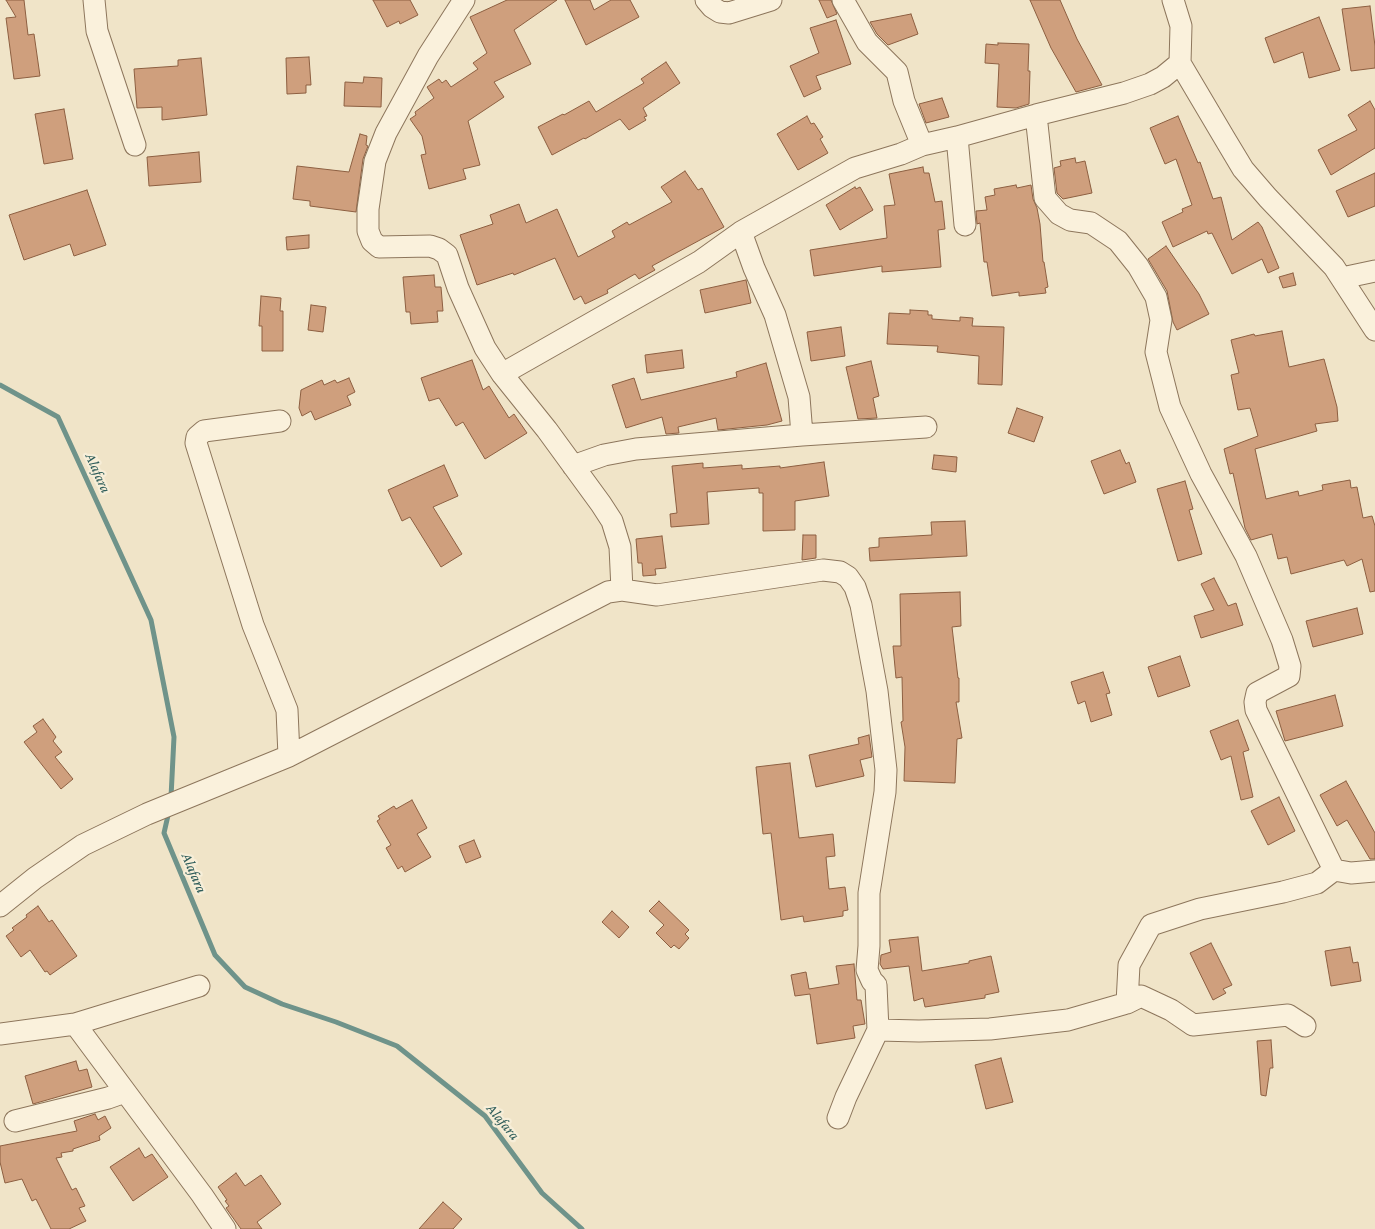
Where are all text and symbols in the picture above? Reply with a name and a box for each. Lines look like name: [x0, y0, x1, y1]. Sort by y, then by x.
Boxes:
water label: Alafara: [81, 450, 115, 496]
water label: Alafara: [178, 850, 210, 896]
water label: Alafara: [483, 1100, 523, 1144]

